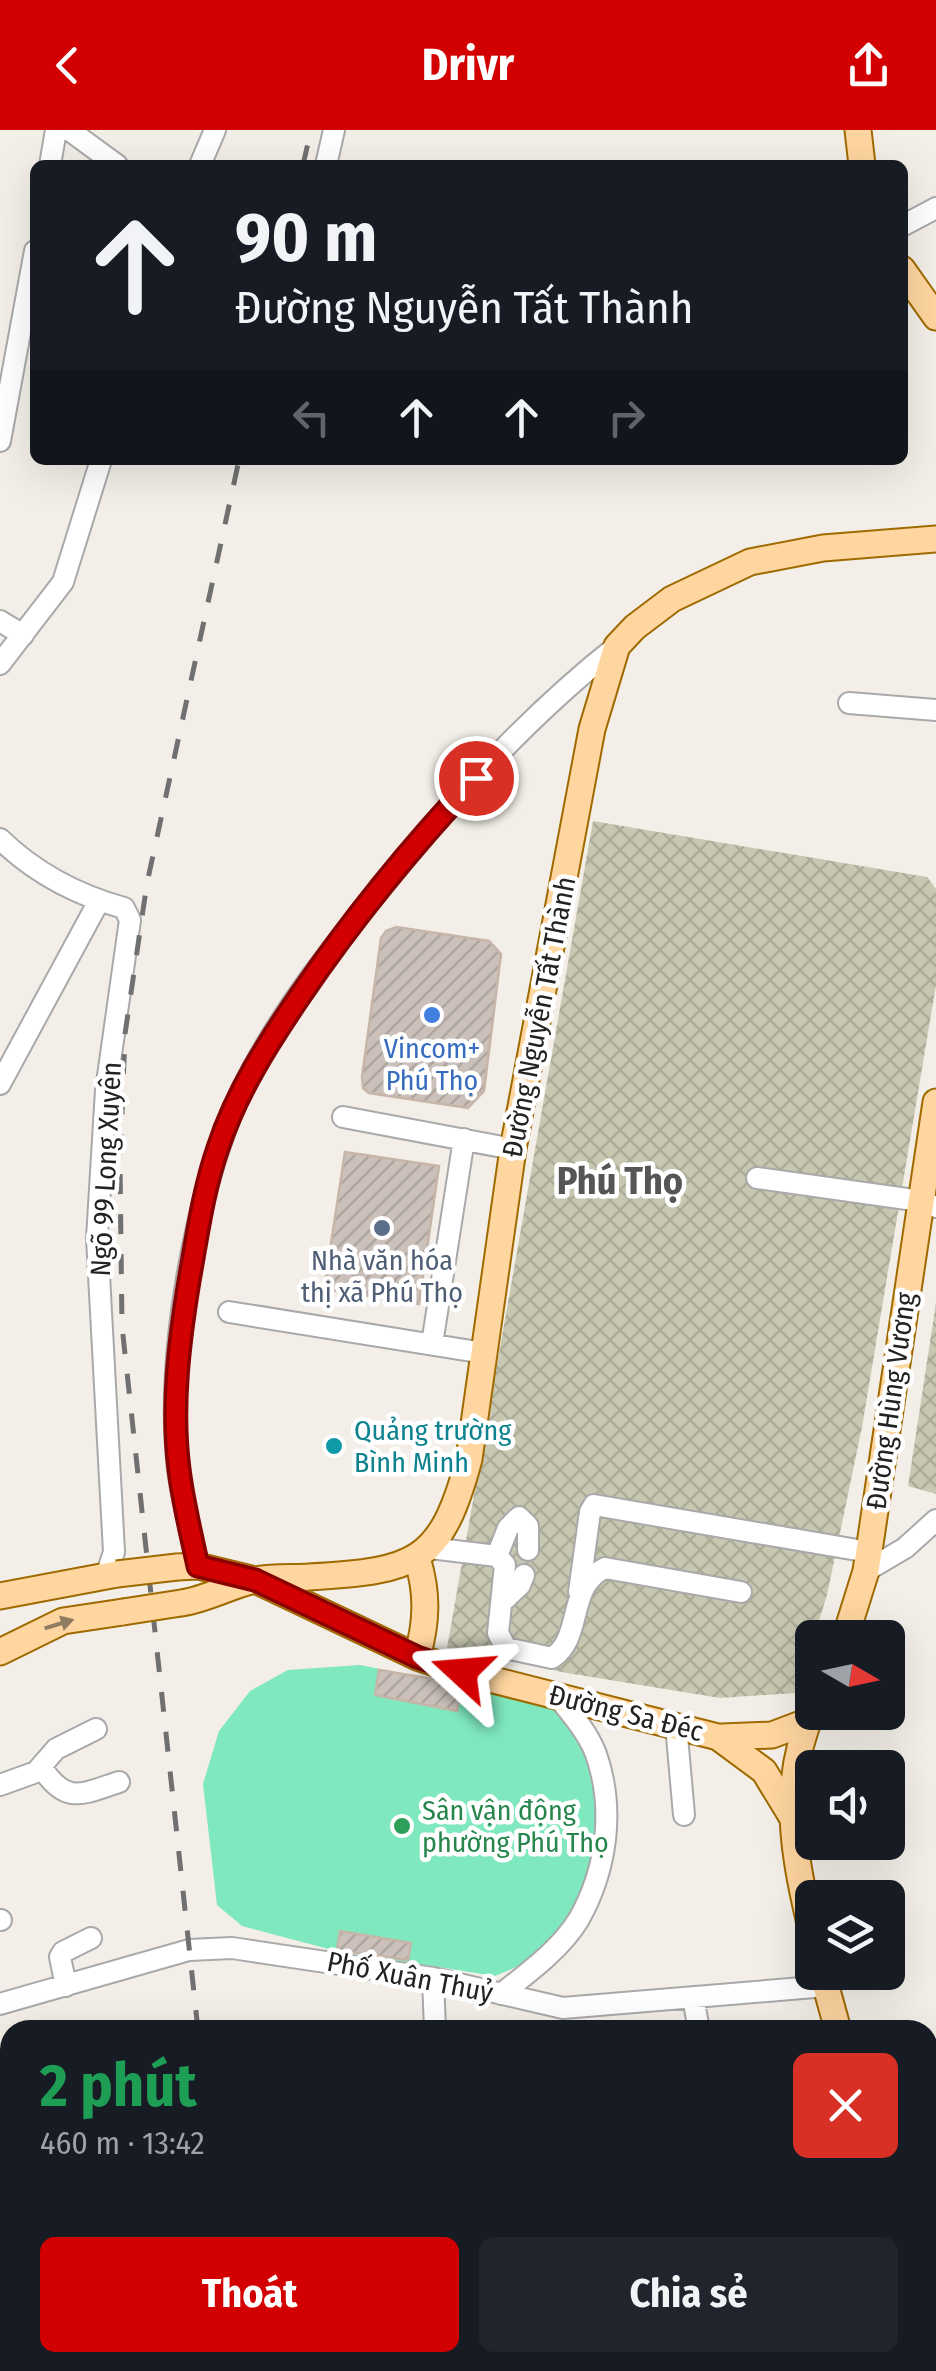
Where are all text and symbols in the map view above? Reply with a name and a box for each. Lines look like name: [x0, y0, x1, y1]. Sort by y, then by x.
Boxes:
icon: back: [40, 38, 95, 93]
text: Drivr: [422, 38, 514, 92]
icon: share: [841, 38, 896, 93]
text: 90 m: [235, 196, 377, 280]
icon: ahead: [70, 200, 200, 330]
text: Đường Nguyễn Tất Thành: [235, 281, 693, 335]
icon: left: [284, 390, 339, 445]
icon: ahead: [389, 390, 444, 445]
icon: ahead: [494, 390, 549, 445]
icon: right: [599, 390, 654, 445]
pin: [434, 736, 519, 821]
icon: arrive: [449, 751, 504, 806]
street label: Đường Nguyễn Tất Thành: [496, 874, 582, 1160]
marker: Vincom+ Phú Thọ: [421, 1004, 443, 1026]
place label: Vincom+ Phú Thọ: [384, 1032, 480, 1097]
street label: Ngõ 99 Long Xuyên: [84, 1061, 128, 1277]
district label: Phú Thọ: [557, 1158, 683, 1204]
marker: Nhà văn hóa thị xã Phú Thọ: [371, 1217, 393, 1239]
place label: Nhà văn hóa thị xã Phú Thọ: [301, 1244, 463, 1309]
street label: Đường Hùng Vương: [859, 1289, 923, 1512]
place label: Quảng trường Bình Minh: [354, 1414, 512, 1479]
marker: Quảng trường Bình Minh: [323, 1435, 345, 1457]
one-way arrow: [44, 1616, 74, 1631]
position arrow: [410, 1620, 514, 1724]
north arrow: [795, 1620, 905, 1730]
map controls: [795, 1620, 905, 1990]
street label: Đường Sa Đéc: [545, 1678, 707, 1748]
button: sound: [795, 1750, 905, 1860]
place label: Sân vận động phường Phú Thọ: [422, 1794, 609, 1859]
marker: Sân vận động phường Phú Thọ: [391, 1815, 413, 1837]
button: layers: [795, 1880, 905, 1990]
street label: Phố Xuân Thuỷ: [324, 1945, 496, 2009]
text: 2 phút: [40, 2050, 197, 2122]
button: close: [793, 2053, 898, 2158]
text: 460 m · 13:42: [40, 2124, 205, 2162]
button: Thoát: [40, 2237, 459, 2352]
button: Chia sẻ: [479, 2237, 898, 2352]

